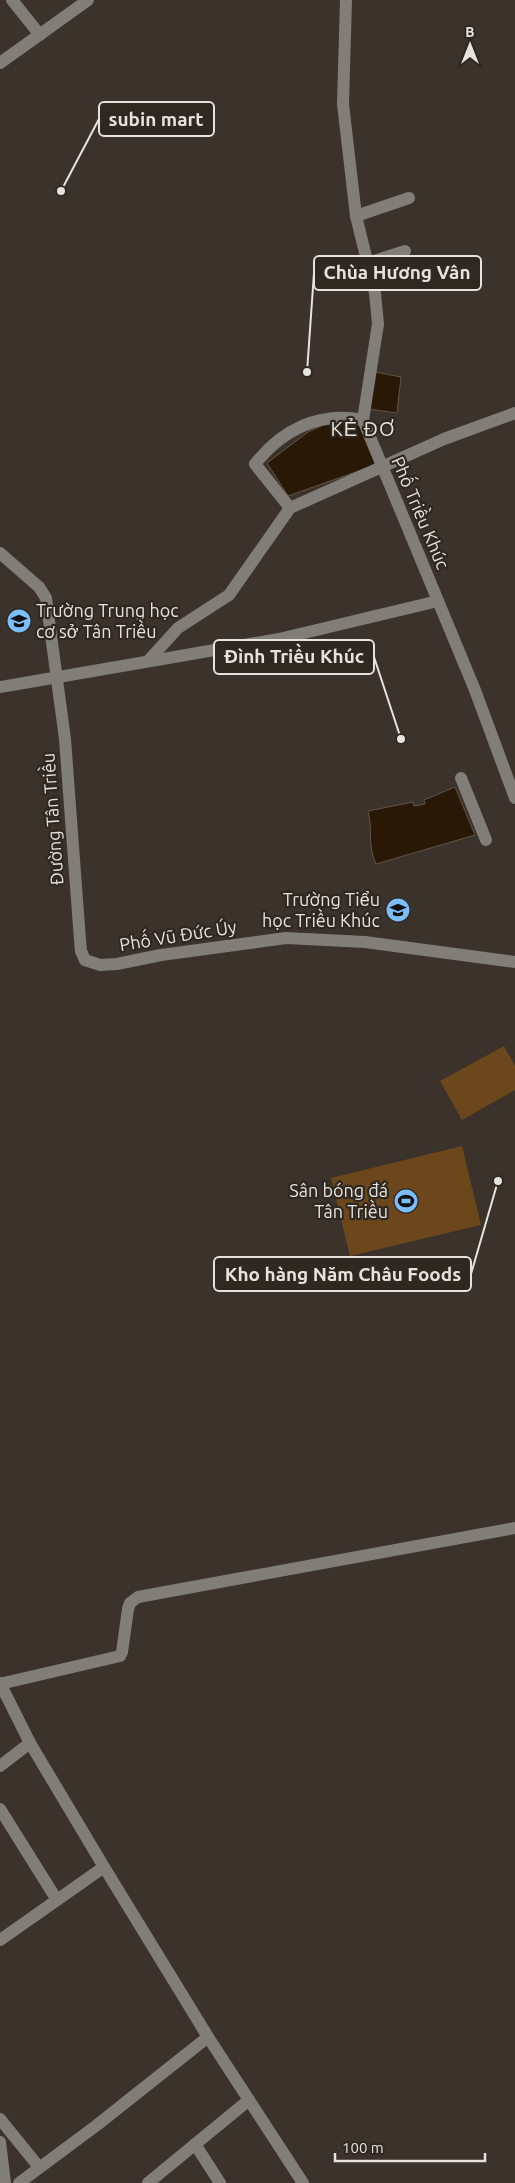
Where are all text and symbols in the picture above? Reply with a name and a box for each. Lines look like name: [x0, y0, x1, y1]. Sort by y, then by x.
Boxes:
north arrow: [445, 20, 495, 70]
text: B: [465, 24, 475, 40]
callout: subin mart: [99, 102, 214, 136]
text: subin mart: [108, 108, 204, 130]
callout: Chùa Hương Vân: [314, 256, 481, 290]
text: Chùa Hương Vân: [323, 261, 471, 283]
district label: KẺ ĐƠ: [330, 417, 396, 440]
street label: Phố Triều Khúc: [388, 452, 456, 572]
place label: Trường Trung học cơ sở Tân Triều: [36, 600, 179, 641]
school or university icon: Trường Trung học cơ sở Tân Triều: [6, 608, 32, 634]
callout: Đình Triều Khúc: [214, 640, 374, 674]
text: Đình Triều Khúc: [224, 643, 364, 667]
street label: Đường Tân Triều: [35, 752, 67, 886]
place label: Trường Tiểu học Triều Khúc: [262, 889, 380, 930]
school or university icon: Trường Tiểu học Triều Khúc: [385, 897, 411, 923]
street label: Phố Vũ Đức Úy: [117, 913, 238, 954]
place label: Sân bóng đá Tân Triều: [289, 1180, 388, 1221]
sports icon: Sân bóng đá Tân Triều: [393, 1188, 419, 1214]
callout: Kho hàng Năm Châu Foods: [214, 1257, 471, 1291]
text: Kho hàng Năm Châu Foods: [225, 1263, 461, 1285]
scale bar: [335, 2130, 485, 2162]
text: 100 m: [342, 2139, 384, 2156]

